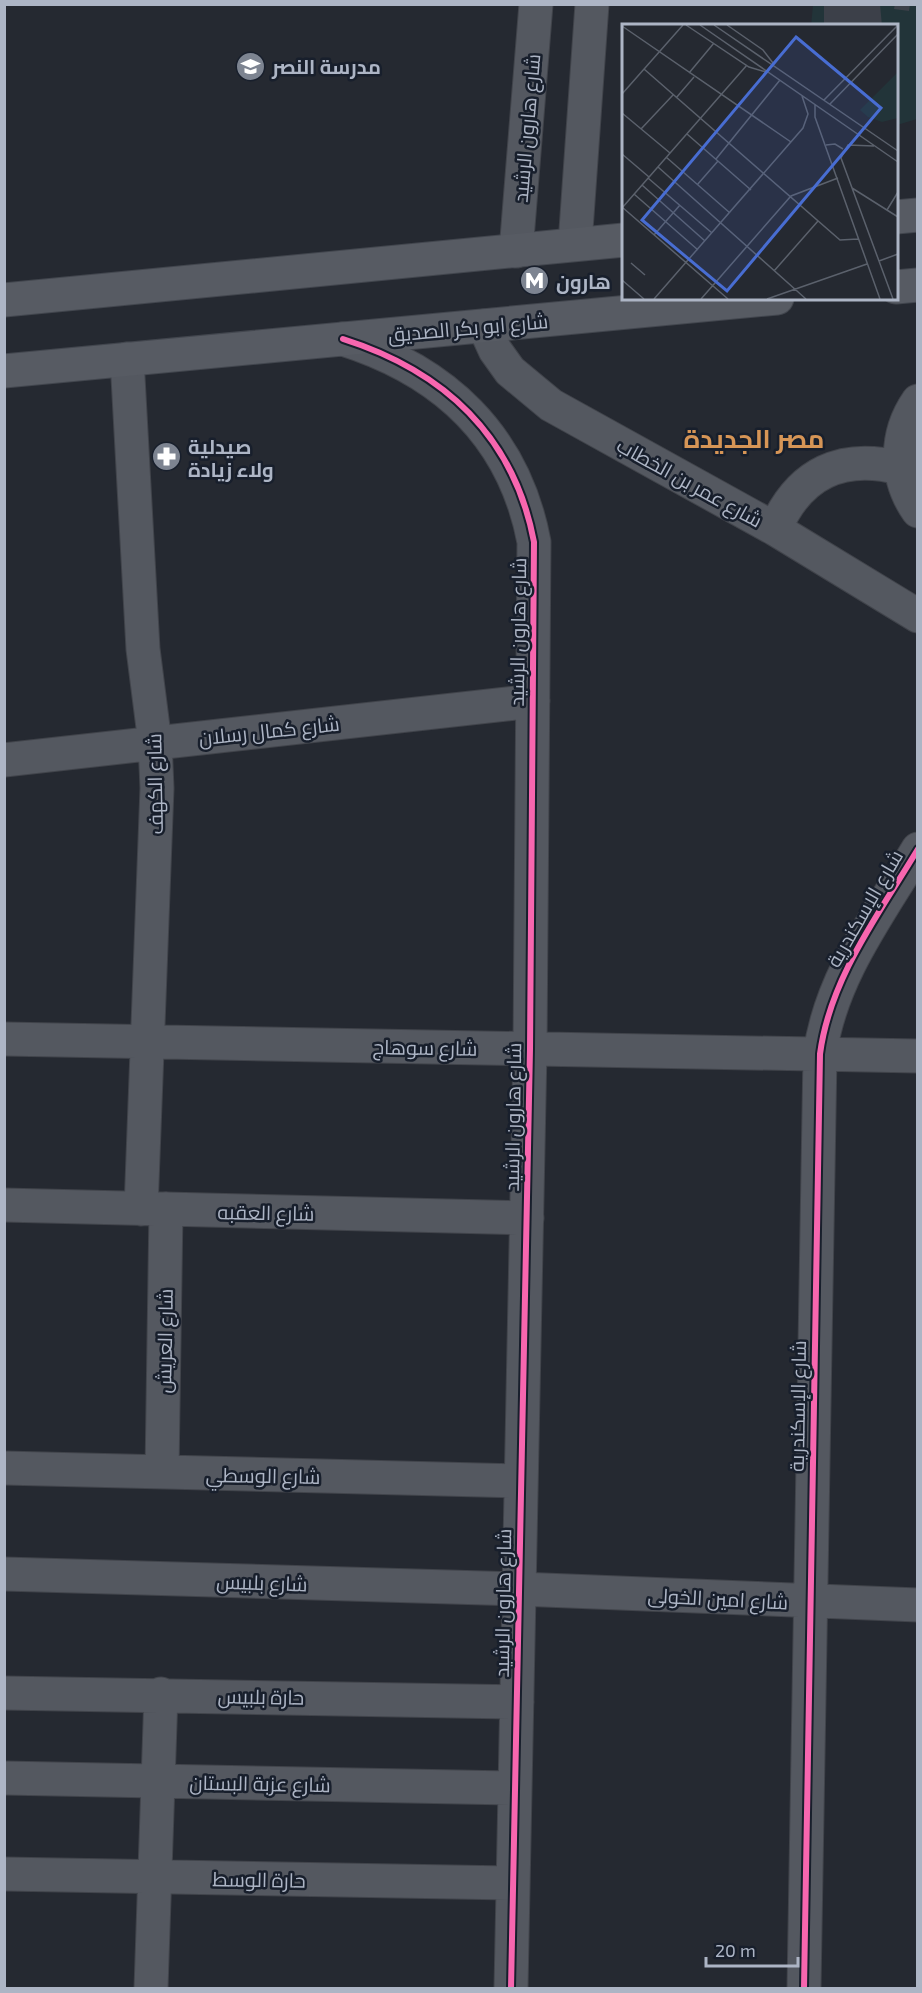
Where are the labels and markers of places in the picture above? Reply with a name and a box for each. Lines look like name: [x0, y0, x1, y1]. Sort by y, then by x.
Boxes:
school or university icon: مدرسة النصر: [235, 50, 267, 82]
place label: مدرسة النصر: [271, 54, 381, 79]
metro station icon: هارون: [519, 265, 551, 297]
place label: هارون: [556, 269, 611, 294]
place label: صيدلية ولاء زيادة: [188, 434, 274, 482]
pharmacy icon: صيدلية ولاء زيادة: [151, 441, 183, 473]

